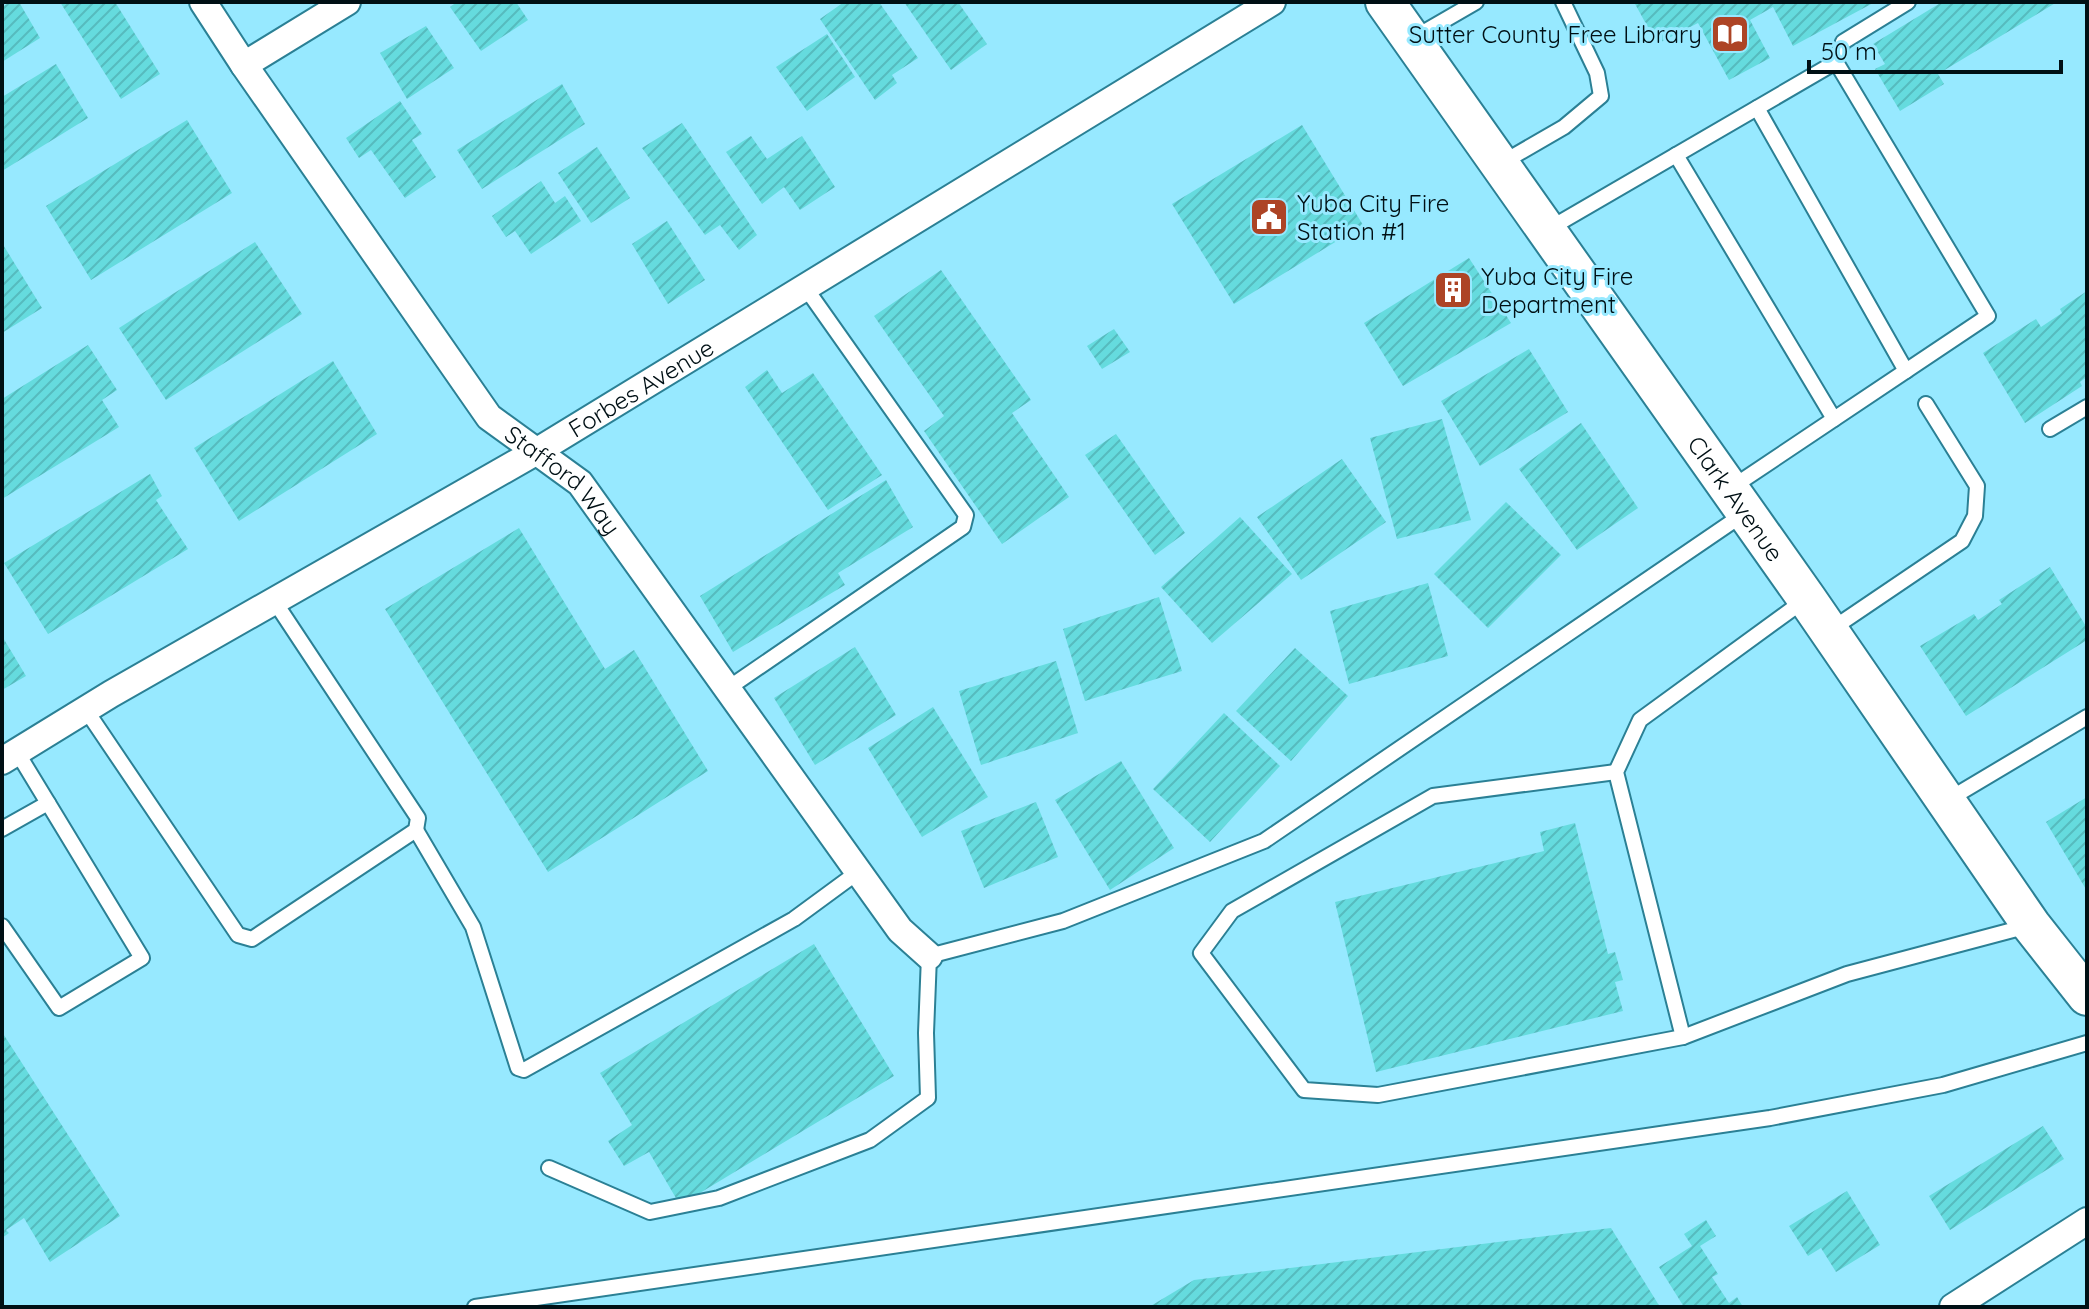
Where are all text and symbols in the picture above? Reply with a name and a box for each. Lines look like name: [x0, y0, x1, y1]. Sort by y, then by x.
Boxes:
library icon: Sutter County Free Library: [1709, 13, 1751, 55]
place label: Sutter County Free Library: [1409, 19, 1702, 49]
scale bar: [1809, 24, 2061, 74]
text: 50 m: [1821, 36, 1877, 66]
place label: Yuba City Fire Station #1: [1297, 188, 1449, 246]
public building icon: Yuba City Fire Station #1: [1248, 196, 1290, 238]
place label: Yuba City Fire Department: [1481, 261, 1633, 319]
building icon: Yuba City Fire Department: [1432, 269, 1474, 311]
street label: Forbes Avenue: [563, 332, 719, 444]
street label: Stafford Way: [499, 419, 627, 541]
street label: Clark Avenue: [1681, 430, 1790, 567]

